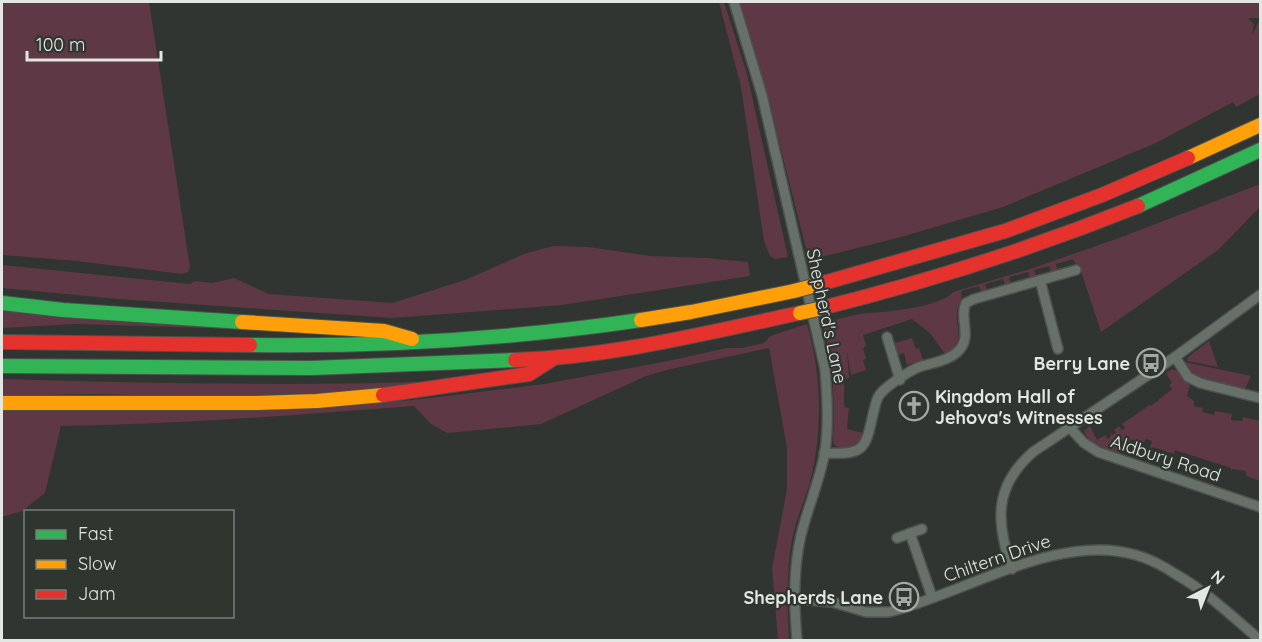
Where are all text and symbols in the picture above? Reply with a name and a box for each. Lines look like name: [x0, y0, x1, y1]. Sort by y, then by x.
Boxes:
scale bar: [27, 24, 160, 62]
text: 100 m: [36, 33, 85, 56]
street label: Shepherd's Lane: [801, 247, 853, 385]
bus stop icon: Berry Lane: [1135, 347, 1167, 379]
place label: Berry Lane: [1034, 352, 1130, 375]
place label: Kingdom Hall of Jehova's Witnesses: [935, 385, 1103, 429]
church icon: Kingdom Hall of Jehova's Witnesses: [898, 390, 930, 422]
street label: Aldbury Road: [1108, 429, 1224, 487]
legend: [24, 510, 234, 618]
text: Fast: [78, 522, 113, 545]
street label: Chiltern Drive: [940, 529, 1054, 587]
text: Slow: [78, 552, 116, 575]
north arrow: [1178, 558, 1238, 618]
text: N: [1207, 565, 1229, 588]
bus stop icon: Shepherds Lane: [888, 581, 920, 613]
text: Jam: [78, 582, 116, 605]
place label: Shepherds Lane: [743, 586, 883, 609]

